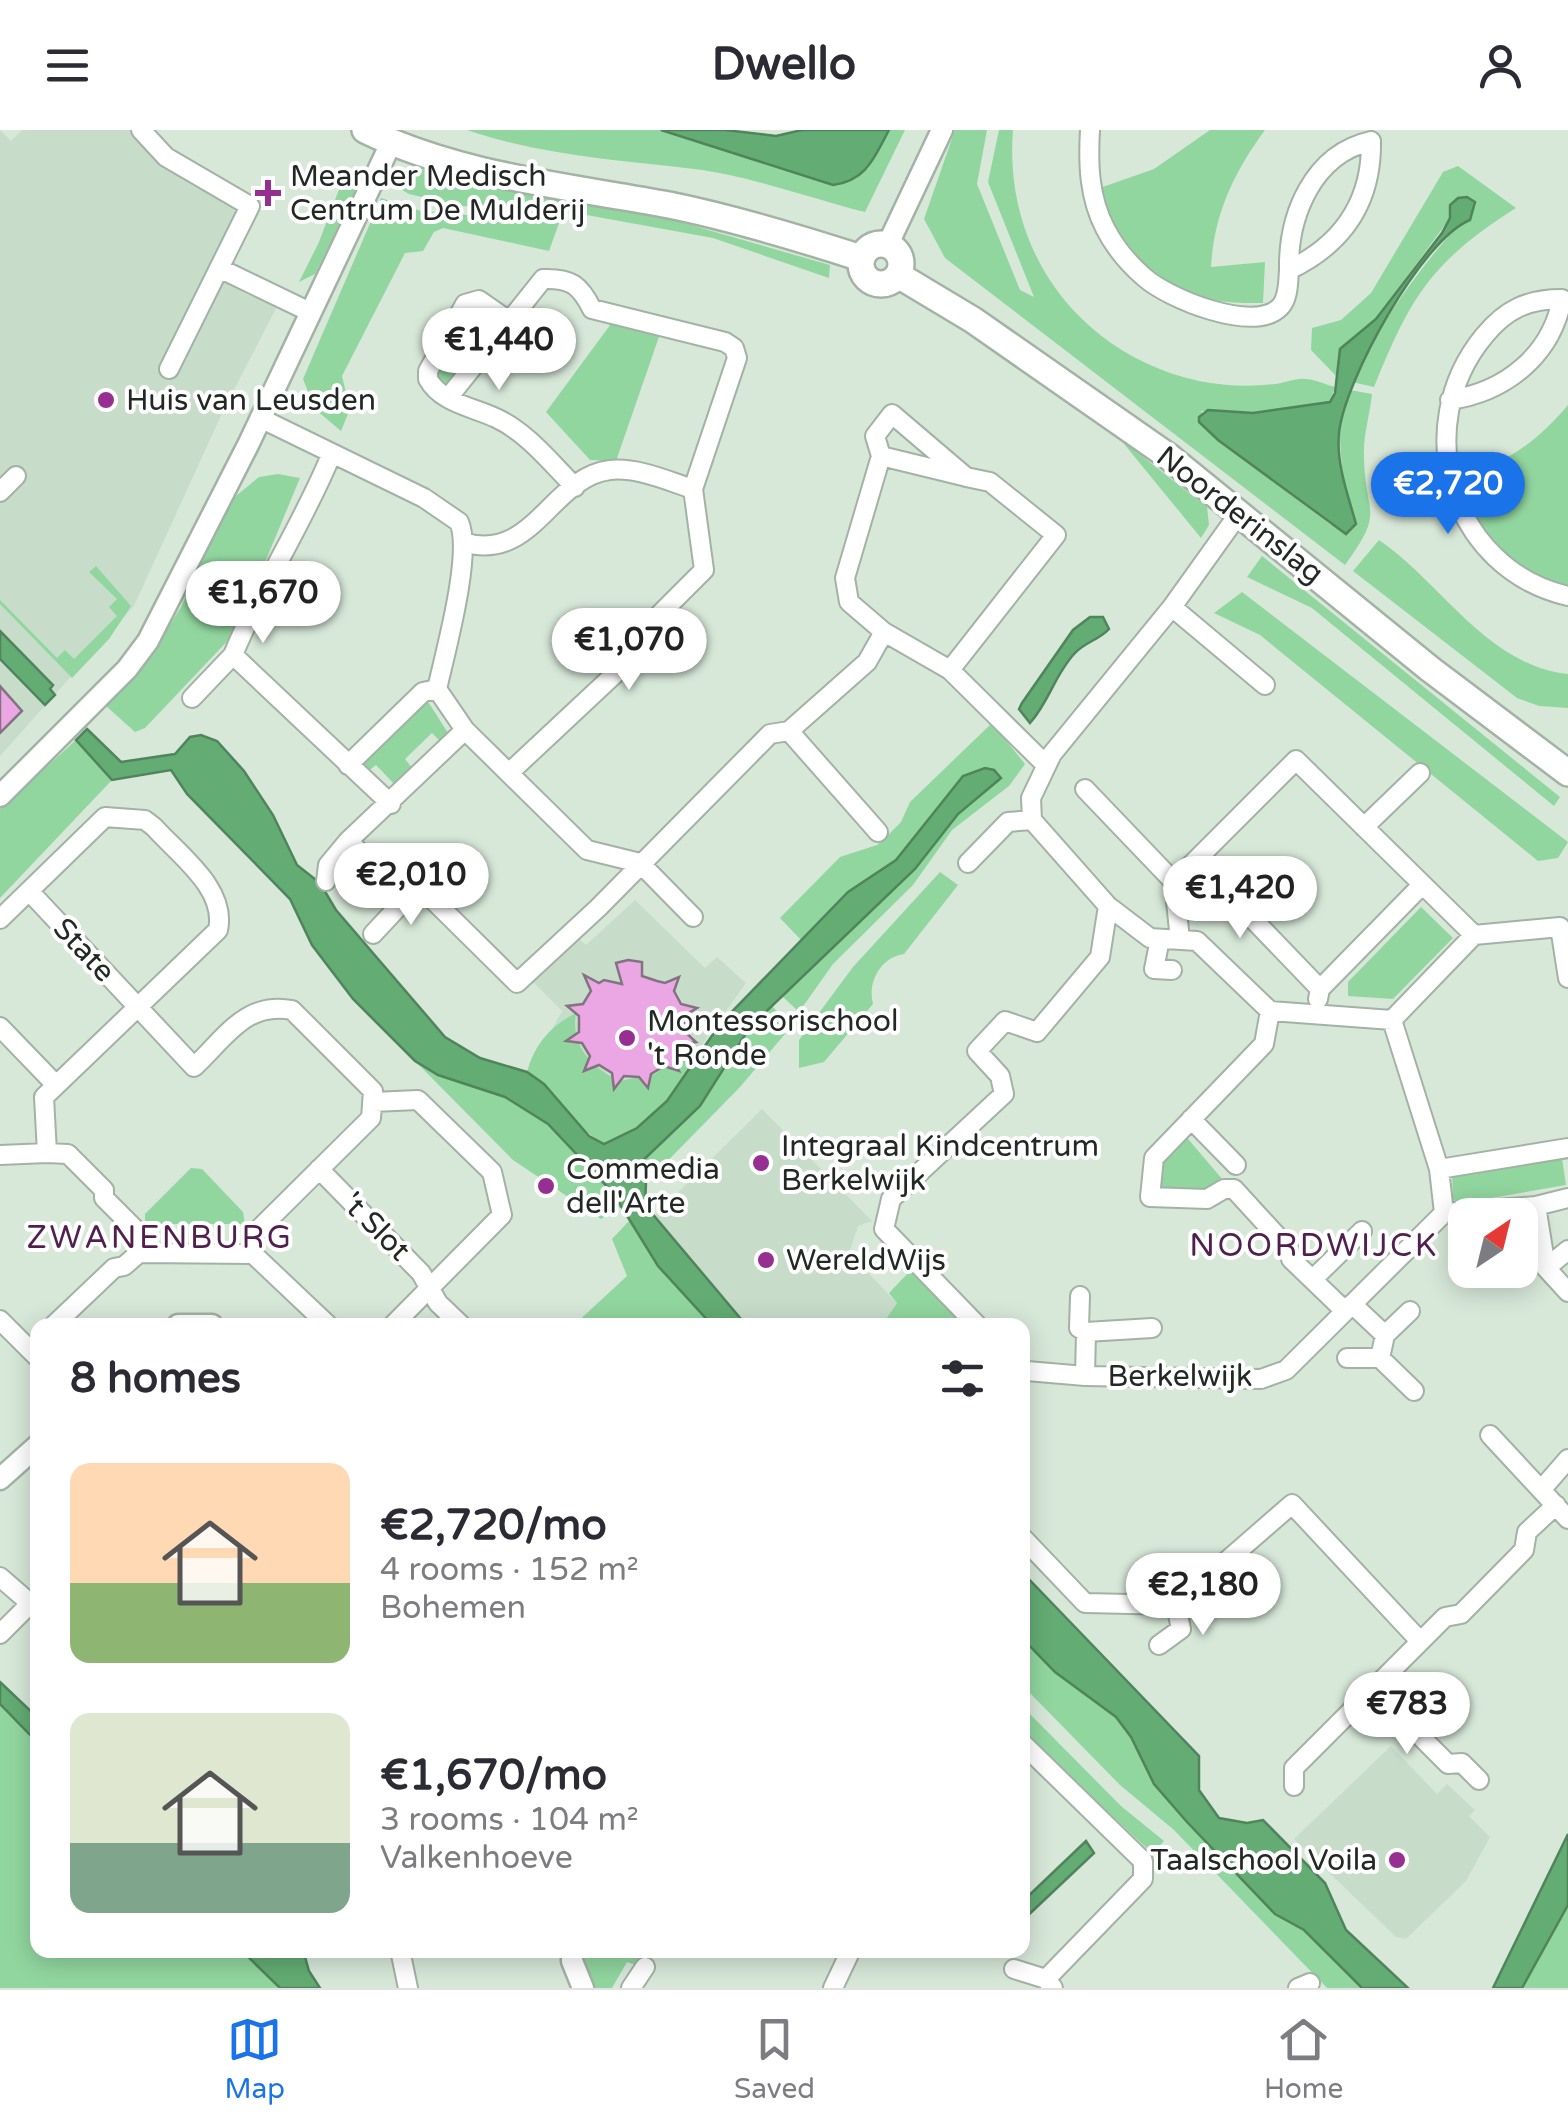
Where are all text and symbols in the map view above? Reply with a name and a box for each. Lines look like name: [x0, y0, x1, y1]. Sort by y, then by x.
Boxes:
icon: menu: [40, 38, 95, 93]
text: Dwello: [712, 38, 856, 92]
icon: person: [1473, 38, 1528, 93]
place label: Meander Medisch Centrum De Mulderij: [290, 158, 585, 229]
marker: Meander Medisch Centrum De Mulderij: [255, 180, 281, 206]
pin: €1,440: [418, 308, 580, 393]
text: €1,440: [444, 321, 554, 359]
place label: Huis van Leusden: [126, 382, 376, 419]
marker: Huis van Leusden: [95, 389, 117, 411]
street label: Noorderinslag: [1149, 438, 1331, 592]
pin: €2,720: [1367, 452, 1529, 537]
text: €2,720: [1393, 465, 1503, 503]
pin: €1,670: [182, 561, 344, 646]
text: €1,670: [208, 574, 318, 612]
pin: €1,070: [548, 608, 710, 693]
text: €1,070: [574, 621, 684, 659]
pin: €2,010: [330, 843, 492, 928]
text: €2,010: [356, 856, 466, 894]
pin: €1,420: [1159, 856, 1321, 941]
text: €1,420: [1185, 869, 1295, 907]
street label: State: [45, 910, 123, 990]
place label: Montessorischool 't Ronde: [647, 1003, 899, 1074]
marker: Montessorischool 't Ronde: [616, 1027, 638, 1049]
place label: Integraal Kindcentrum Berkelwijk: [781, 1128, 1099, 1199]
place label: Commedia dell'Arte: [566, 1151, 720, 1222]
marker: Integraal Kindcentrum Berkelwijk: [750, 1152, 772, 1174]
marker: Commedia dell'Arte: [535, 1175, 557, 1197]
street label: 't Slot: [334, 1185, 418, 1269]
north arrow: [1448, 1198, 1538, 1288]
map controls: [1448, 1198, 1538, 1288]
district label: ZWANENBURG: [27, 1219, 293, 1257]
district label: NOORDWIJCK: [1189, 1227, 1439, 1265]
place label: WereldWijs: [786, 1242, 946, 1279]
marker: WereldWijs: [755, 1249, 777, 1271]
icon: filters: [935, 1351, 990, 1406]
text: 8 homes: [70, 1353, 241, 1404]
street label: Berkelwijk: [1108, 1358, 1252, 1395]
text: €2,720/mo: [380, 1500, 607, 1551]
icon: home: [150, 1503, 270, 1623]
text: 4 rooms · 152 m²: [380, 1551, 639, 1589]
pin: €2,180: [1122, 1553, 1284, 1638]
text: €2,180: [1148, 1566, 1258, 1604]
text: Bohemen: [380, 1589, 526, 1627]
pin: €783: [1348, 1672, 1466, 1757]
text: €783: [1366, 1685, 1448, 1723]
text: €1,670/mo: [380, 1750, 607, 1801]
icon: home: [150, 1753, 270, 1873]
text: 3 rooms · 104 m²: [380, 1801, 639, 1839]
text: Valkenhoeve: [380, 1839, 573, 1877]
place label: Taalschool Voila: [1150, 1842, 1377, 1879]
marker: Taalschool Voila: [1386, 1849, 1408, 1871]
tab: Map: [225, 2012, 285, 2106]
tab: Saved: [734, 2012, 815, 2106]
tab: Home: [1264, 2012, 1343, 2106]

